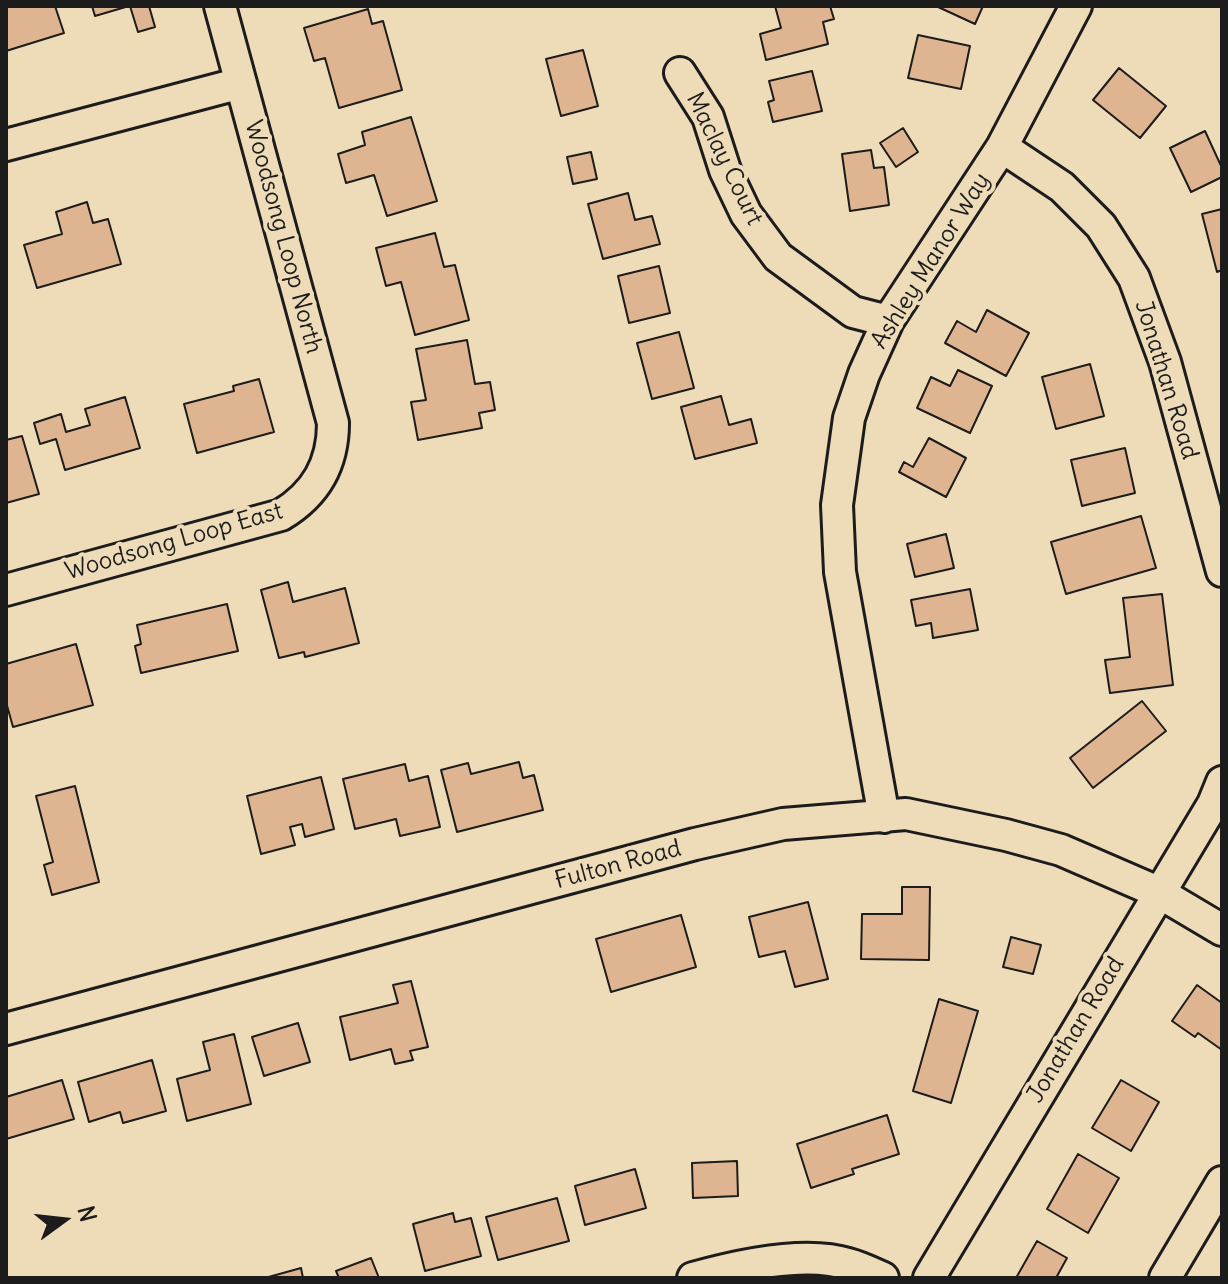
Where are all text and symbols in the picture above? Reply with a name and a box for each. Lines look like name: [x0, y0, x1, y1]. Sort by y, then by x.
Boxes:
street label: Maclay Court: [679, 88, 769, 230]
street label: Woodsong Loop North: [238, 117, 328, 357]
street label: Ashley Manor Way: [865, 168, 997, 354]
street label: Jonathan Road: [1128, 297, 1204, 463]
street label: Woodsong Loop East: [62, 497, 286, 587]
street label: Fulton Road: [552, 834, 684, 896]
street label: Jonathan Road: [1021, 952, 1131, 1108]
north arrow: [24, 1180, 104, 1260]
text: N: [72, 1203, 103, 1225]

